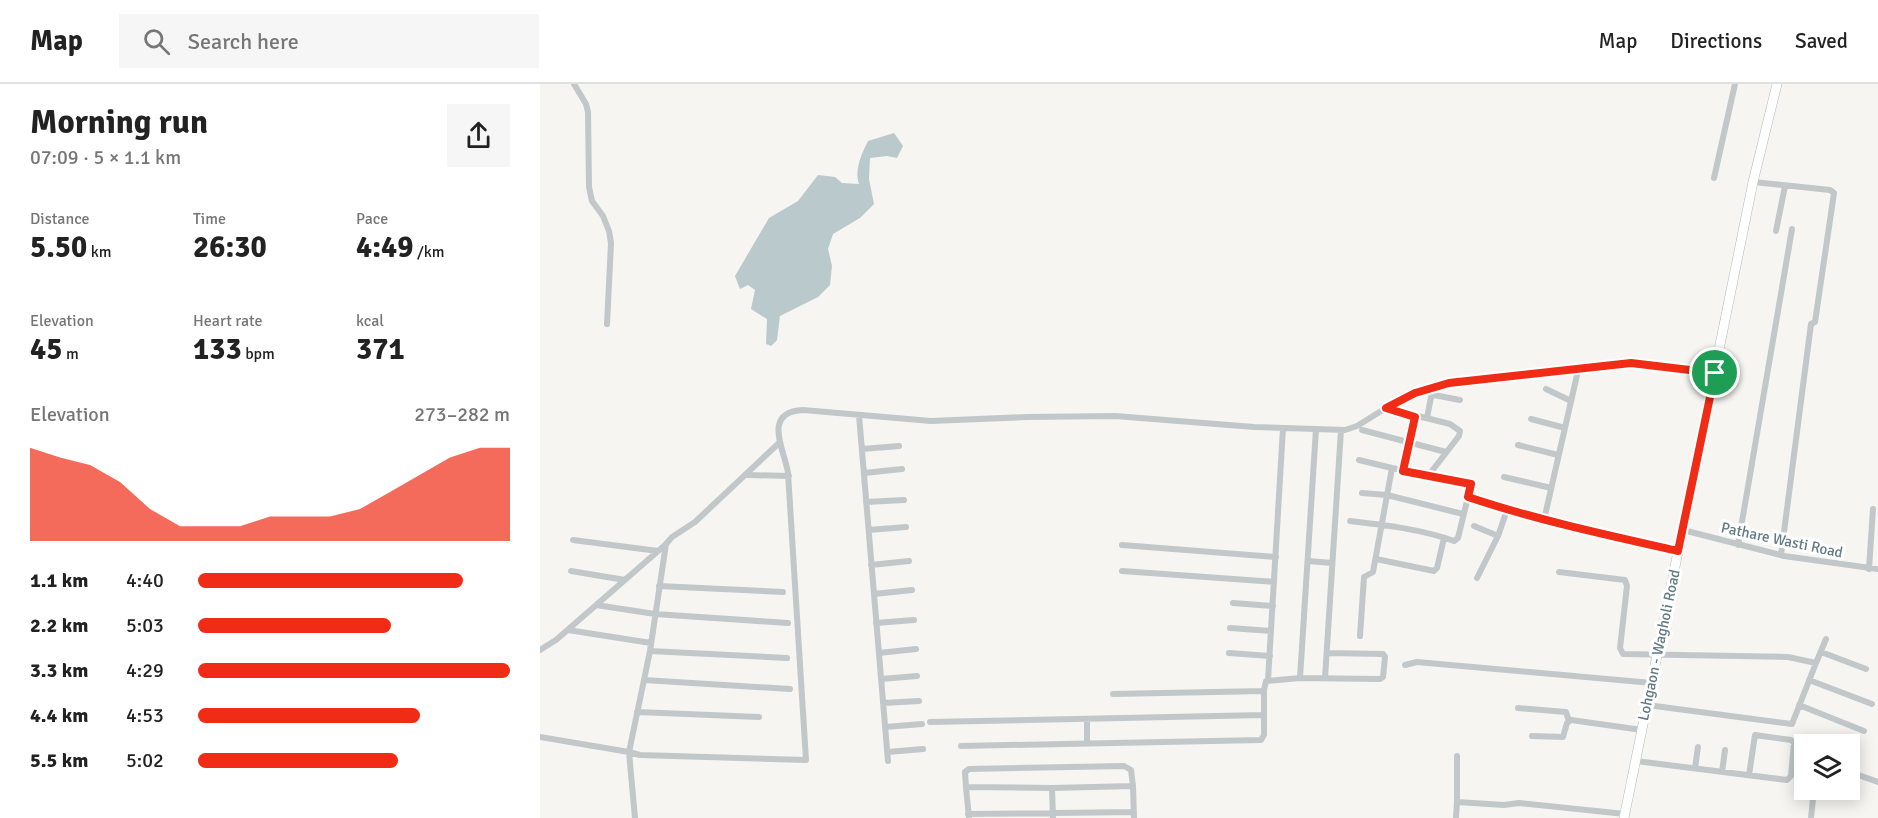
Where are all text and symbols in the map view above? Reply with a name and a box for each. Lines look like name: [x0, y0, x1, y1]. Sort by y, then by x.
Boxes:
search box: [119, 14, 539, 68]
text: Map: [30, 24, 83, 58]
icon: search: [140, 25, 173, 58]
text: Search here: [188, 28, 299, 55]
text: Map: [1599, 28, 1637, 54]
text: Directions: [1670, 28, 1762, 54]
text: Saved: [1795, 28, 1848, 54]
text: Morning run: [30, 102, 208, 143]
button: share: [447, 104, 510, 167]
text: 07:09 · 5 × 1.1 km: [30, 145, 181, 170]
text: Distance: [30, 209, 90, 229]
text: Time: [193, 209, 226, 229]
text: Pace: [356, 209, 388, 229]
text: 5.50: [30, 229, 87, 266]
text: 26:30: [193, 229, 267, 266]
text: 4:49: [356, 229, 413, 266]
text: km: [87, 242, 112, 262]
text: /km: [413, 242, 445, 262]
text: Elevation: [30, 311, 94, 331]
text: Heart rate: [193, 311, 262, 331]
text: kcal: [356, 311, 384, 331]
text: 45: [30, 331, 62, 368]
text: 133: [193, 331, 242, 368]
text: 371: [356, 331, 405, 368]
text: m: [62, 344, 79, 364]
text: bpm: [242, 344, 275, 364]
pin: [1689, 347, 1740, 398]
icon: arrive: [1698, 356, 1731, 389]
text: Elevation: [30, 402, 110, 427]
text: 273–282 m: [414, 402, 510, 427]
street label: Pathare Wasti Road: [1720, 518, 1845, 562]
text: 1.1 km: [30, 568, 88, 593]
text: 4:40: [126, 568, 164, 593]
street label: Lohgaon - Wagholi Road: [1634, 568, 1684, 722]
text: 2.2 km: [30, 613, 88, 638]
text: 5:03: [126, 613, 164, 638]
text: 3.3 km: [30, 658, 88, 683]
text: 4:29: [126, 658, 164, 683]
text: 4.4 km: [30, 703, 88, 728]
text: 4:53: [126, 703, 164, 728]
map controls: [1794, 734, 1860, 800]
button: layers: [1794, 734, 1860, 800]
text: 5.5 km: [30, 748, 88, 773]
text: 5:02: [126, 748, 164, 773]

